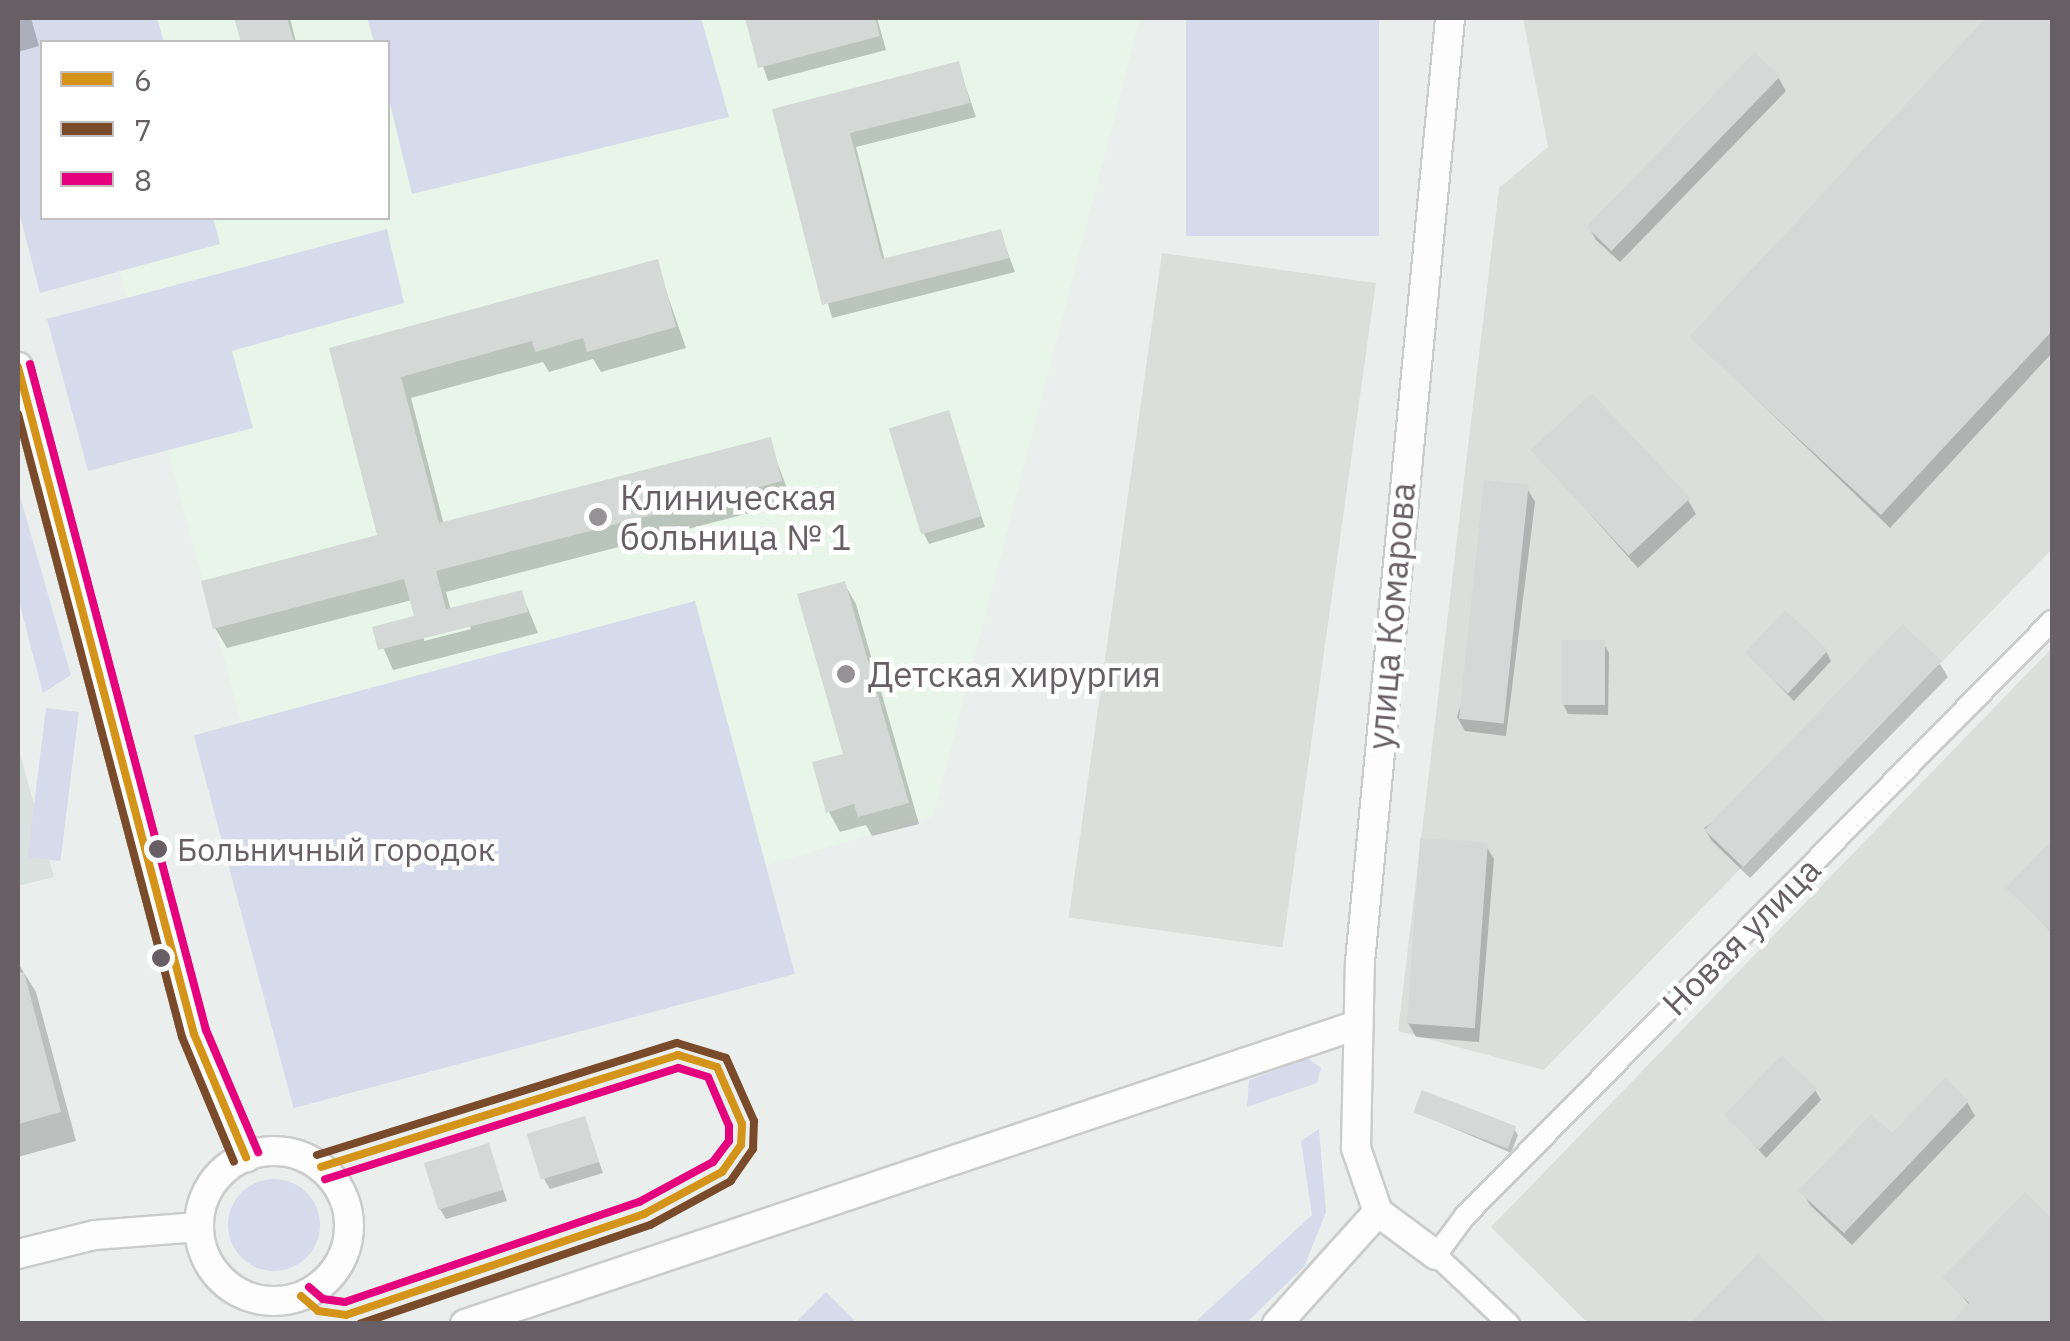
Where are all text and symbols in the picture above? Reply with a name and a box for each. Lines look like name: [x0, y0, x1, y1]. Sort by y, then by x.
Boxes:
legend: [40, 40, 390, 220]
text: 6: [134, 60, 152, 99]
text: 7: [134, 110, 152, 149]
text: 8: [134, 160, 152, 199]
place label: Клиническая больница № 1: [620, 476, 851, 558]
street label: улица Комарова: [1358, 481, 1424, 751]
marker: Клиническая больница № 1: [585, 504, 611, 530]
place label: Детская хирургия: [868, 653, 1161, 695]
marker: Детская хирургия: [833, 661, 859, 687]
place label: Больничный городок: [177, 830, 495, 868]
marker: Больничный городок: [148, 839, 168, 859]
street label: Новая улица: [1653, 848, 1829, 1024]
unlabelled marker: [151, 948, 171, 968]

